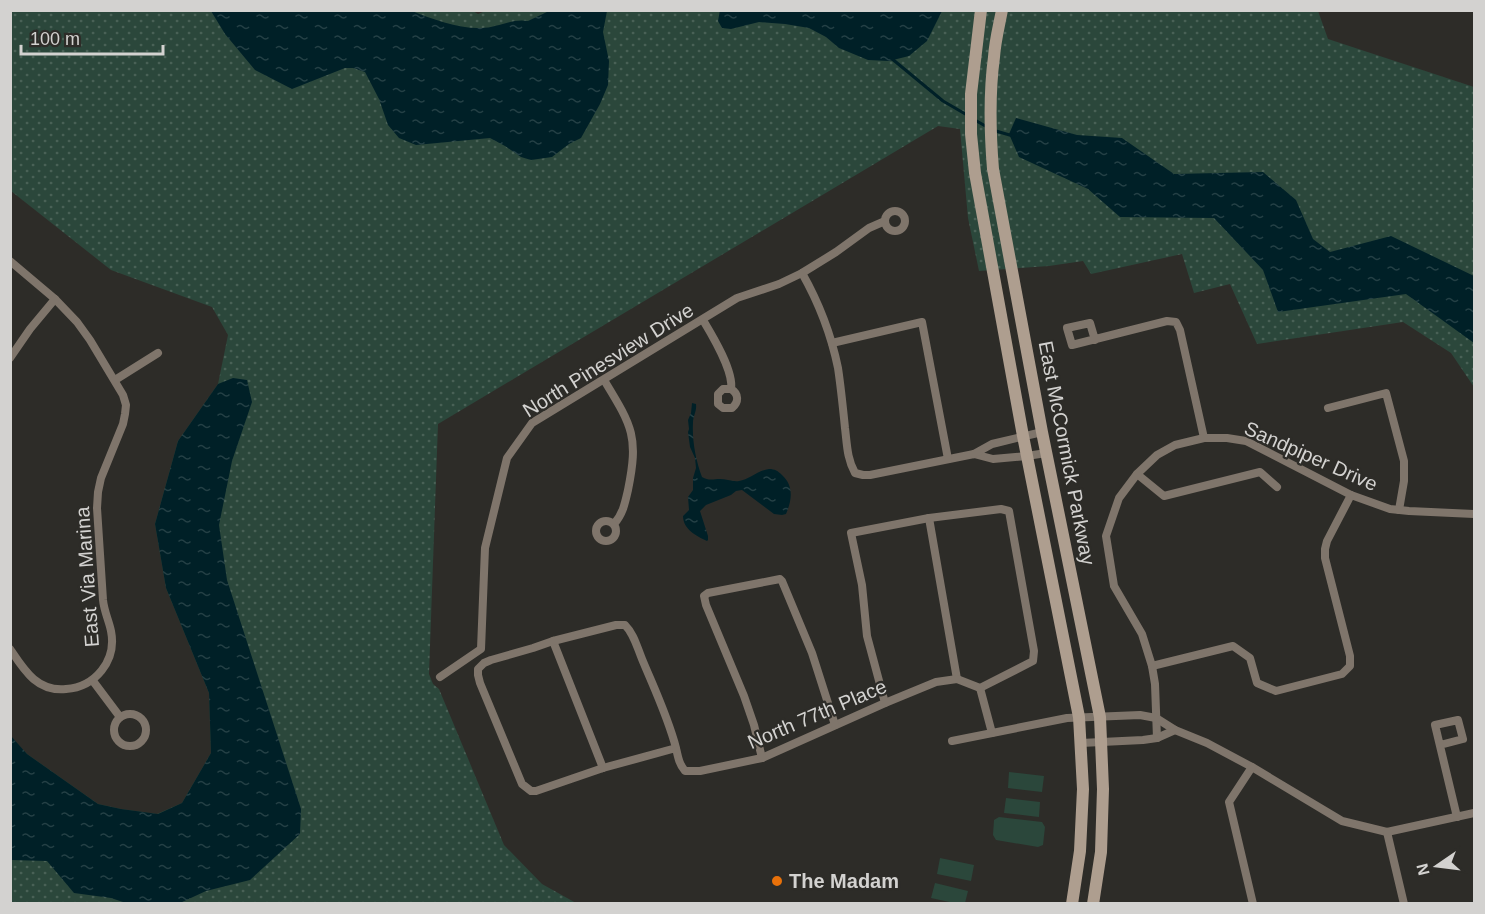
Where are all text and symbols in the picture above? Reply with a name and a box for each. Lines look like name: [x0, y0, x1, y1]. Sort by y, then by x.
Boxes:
scale bar: [21, 18, 164, 56]
text: 100 m: [30, 29, 80, 49]
street label: North Pinesview Drive: [519, 299, 697, 421]
street label: East McCormick Parkway: [1034, 339, 1100, 567]
street label: Sandpiper Drive: [1241, 417, 1381, 495]
street label: East Via Marina: [71, 505, 103, 648]
street label: North 77th Place: [744, 675, 890, 753]
north arrow: [1407, 836, 1467, 896]
text: N: [1413, 862, 1433, 877]
place label: The Madam: [789, 870, 899, 892]
marker: The Madam: [770, 874, 784, 888]

